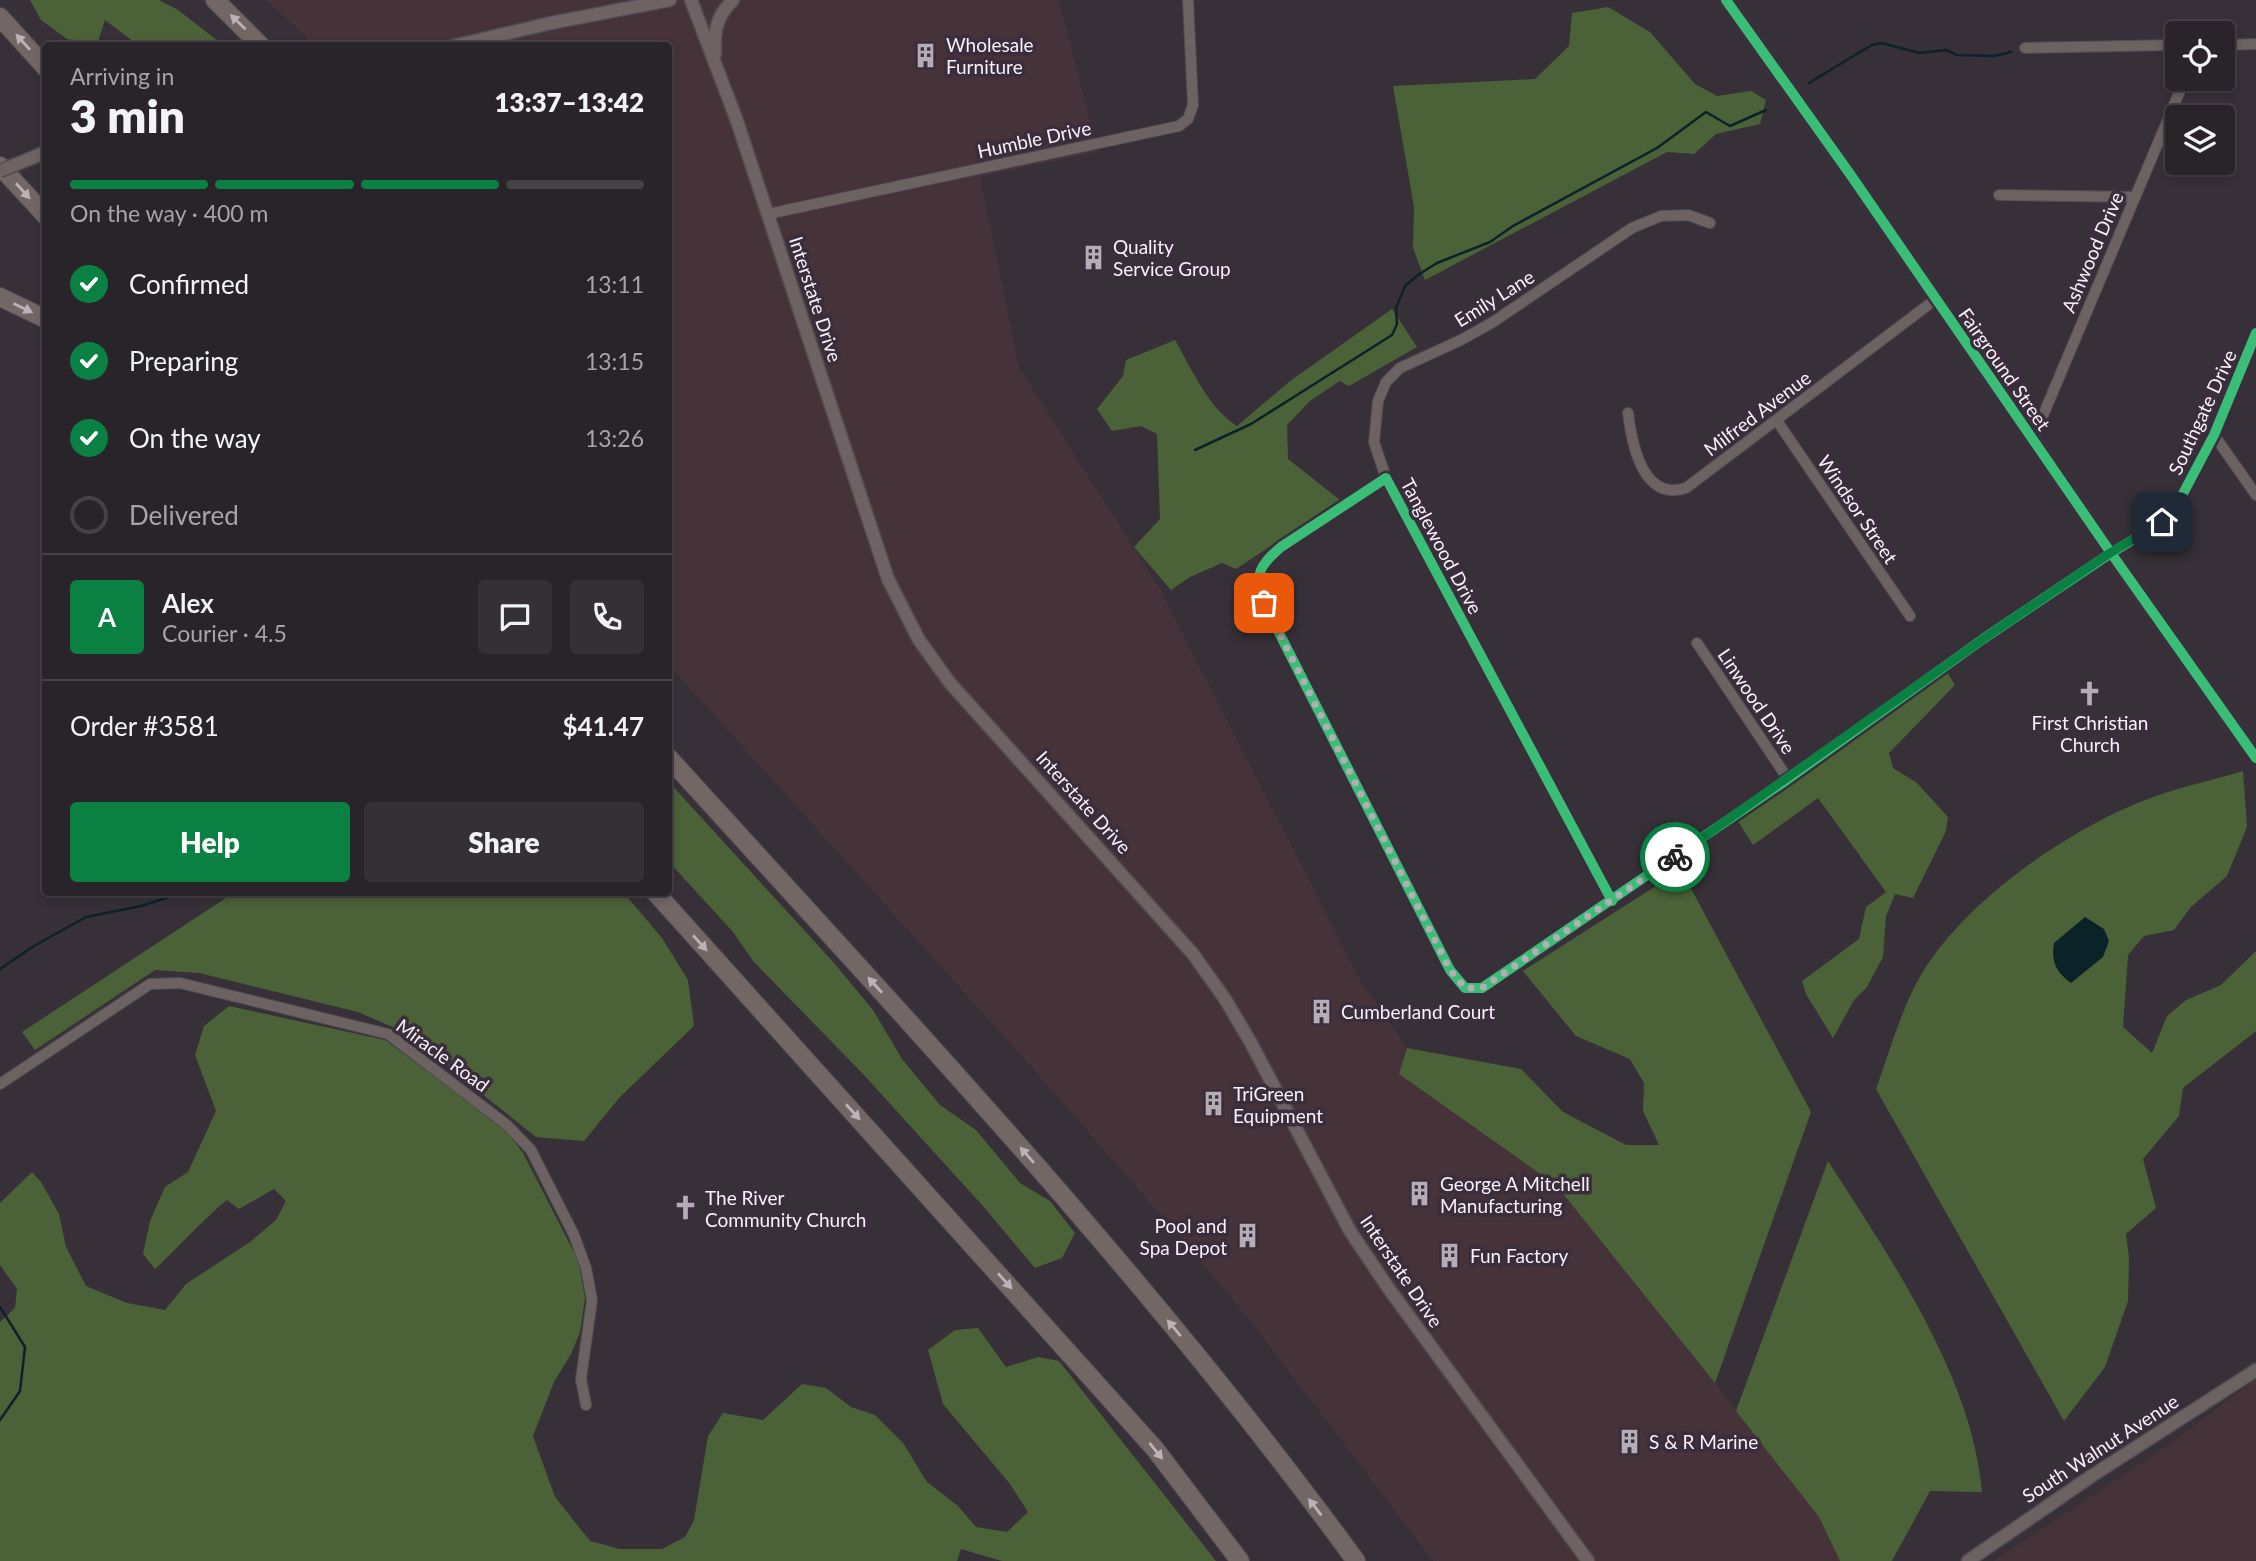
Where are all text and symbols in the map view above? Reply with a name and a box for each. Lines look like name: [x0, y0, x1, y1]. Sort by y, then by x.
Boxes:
one-way arrow: [230, 15, 247, 31]
map controls: [2165, 21, 2235, 175]
button: locate: [2165, 21, 2235, 91]
one-way arrow: [15, 33, 31, 51]
place label: Wholesale Furniture: [946, 33, 1034, 78]
building icon: Wholesale Furniture: [912, 41, 940, 69]
text: Arriving in: [70, 62, 174, 90]
text: 13:37–13:42: [494, 86, 644, 118]
text: 3 min: [70, 88, 185, 143]
button: layers: [2165, 105, 2235, 175]
street label: Humble Drive: [975, 116, 1093, 162]
one-way arrow: [15, 182, 31, 200]
street label: Ashwood Drive: [2056, 188, 2128, 316]
text: On the way · 400 m: [70, 199, 269, 227]
street label: Interstate Drive: [785, 233, 847, 365]
place label: Quality Service Group: [1113, 235, 1231, 280]
building icon: Quality Service Group: [1079, 243, 1107, 271]
icon: check: [70, 265, 108, 303]
street label: Emily Lane: [1450, 265, 1538, 331]
text: Confirmed: [129, 268, 249, 300]
text: 13:11: [585, 270, 644, 298]
one-way arrow: [13, 302, 33, 314]
street label: Fairground Street: [1954, 303, 2056, 435]
icon: check: [70, 342, 108, 380]
text: Preparing: [129, 345, 238, 377]
street label: Southgate Drive: [2163, 346, 2241, 478]
text: 13:15: [585, 347, 644, 375]
street label: Milfred Avenue: [1699, 365, 1815, 461]
icon: check: [70, 419, 108, 457]
text: On the way: [129, 422, 261, 454]
text: 13:26: [585, 424, 644, 452]
street label: Windsor Street: [1813, 450, 1903, 568]
street label: Tanglewood Drive: [1397, 474, 1487, 618]
pin: [2132, 492, 2192, 552]
text: Delivered: [129, 499, 239, 531]
icon: home: [2143, 503, 2181, 541]
pin: [1234, 573, 1294, 633]
button: chat: [478, 580, 552, 654]
button: phone: [570, 580, 644, 654]
icon: bag: [1245, 584, 1283, 622]
text: Alex: [162, 587, 214, 619]
text: A: [98, 601, 116, 633]
text: Courier · 4.5: [162, 619, 287, 647]
street label: Linwood Drive: [1713, 644, 1801, 758]
church icon: First Christian Church: [2076, 680, 2104, 708]
text: Order #3581: [70, 710, 219, 742]
text: $41.47: [562, 710, 644, 742]
place label: First Christian Church: [2032, 711, 2148, 756]
street label: Interstate Drive: [1032, 746, 1136, 858]
button: Help: [70, 802, 350, 882]
button: Share: [364, 802, 644, 882]
courier: [1640, 822, 1710, 892]
icon: bike: [1656, 838, 1694, 876]
one-way arrow: [692, 934, 708, 951]
one-way arrow: [867, 976, 883, 994]
building icon: Cumberland Court: [1307, 997, 1335, 1025]
place label: Cumberland Court: [1341, 1000, 1495, 1023]
street label: Miracle Road: [392, 1014, 494, 1096]
place label: TriGreen Equipment: [1233, 1082, 1323, 1127]
building icon: TriGreen Equipment: [1199, 1090, 1227, 1118]
one-way arrow: [845, 1103, 861, 1121]
one-way arrow: [1019, 1146, 1035, 1164]
place label: George A Mitchell Manufacturing: [1440, 1172, 1590, 1217]
building icon: George A Mitchell Manufacturing: [1406, 1180, 1434, 1208]
place label: The River Community Church: [705, 1186, 866, 1231]
church icon: The River Community Church: [671, 1194, 699, 1222]
street label: Interstate Drive: [1356, 1210, 1448, 1332]
place label: Pool and Spa Depot: [1140, 1214, 1227, 1259]
building icon: Pool and Spa Depot: [1233, 1222, 1261, 1250]
building icon: Fun Factory: [1436, 1241, 1464, 1269]
place label: Fun Factory: [1470, 1244, 1568, 1267]
one-way arrow: [997, 1272, 1013, 1289]
one-way arrow: [1166, 1319, 1182, 1337]
street label: South Walnut Avenue: [2018, 1389, 2182, 1507]
building icon: S & R Marine: [1615, 1427, 1643, 1455]
place label: S & R Marine: [1649, 1430, 1758, 1453]
one-way arrow: [1149, 1442, 1164, 1460]
one-way arrow: [1308, 1498, 1323, 1516]

